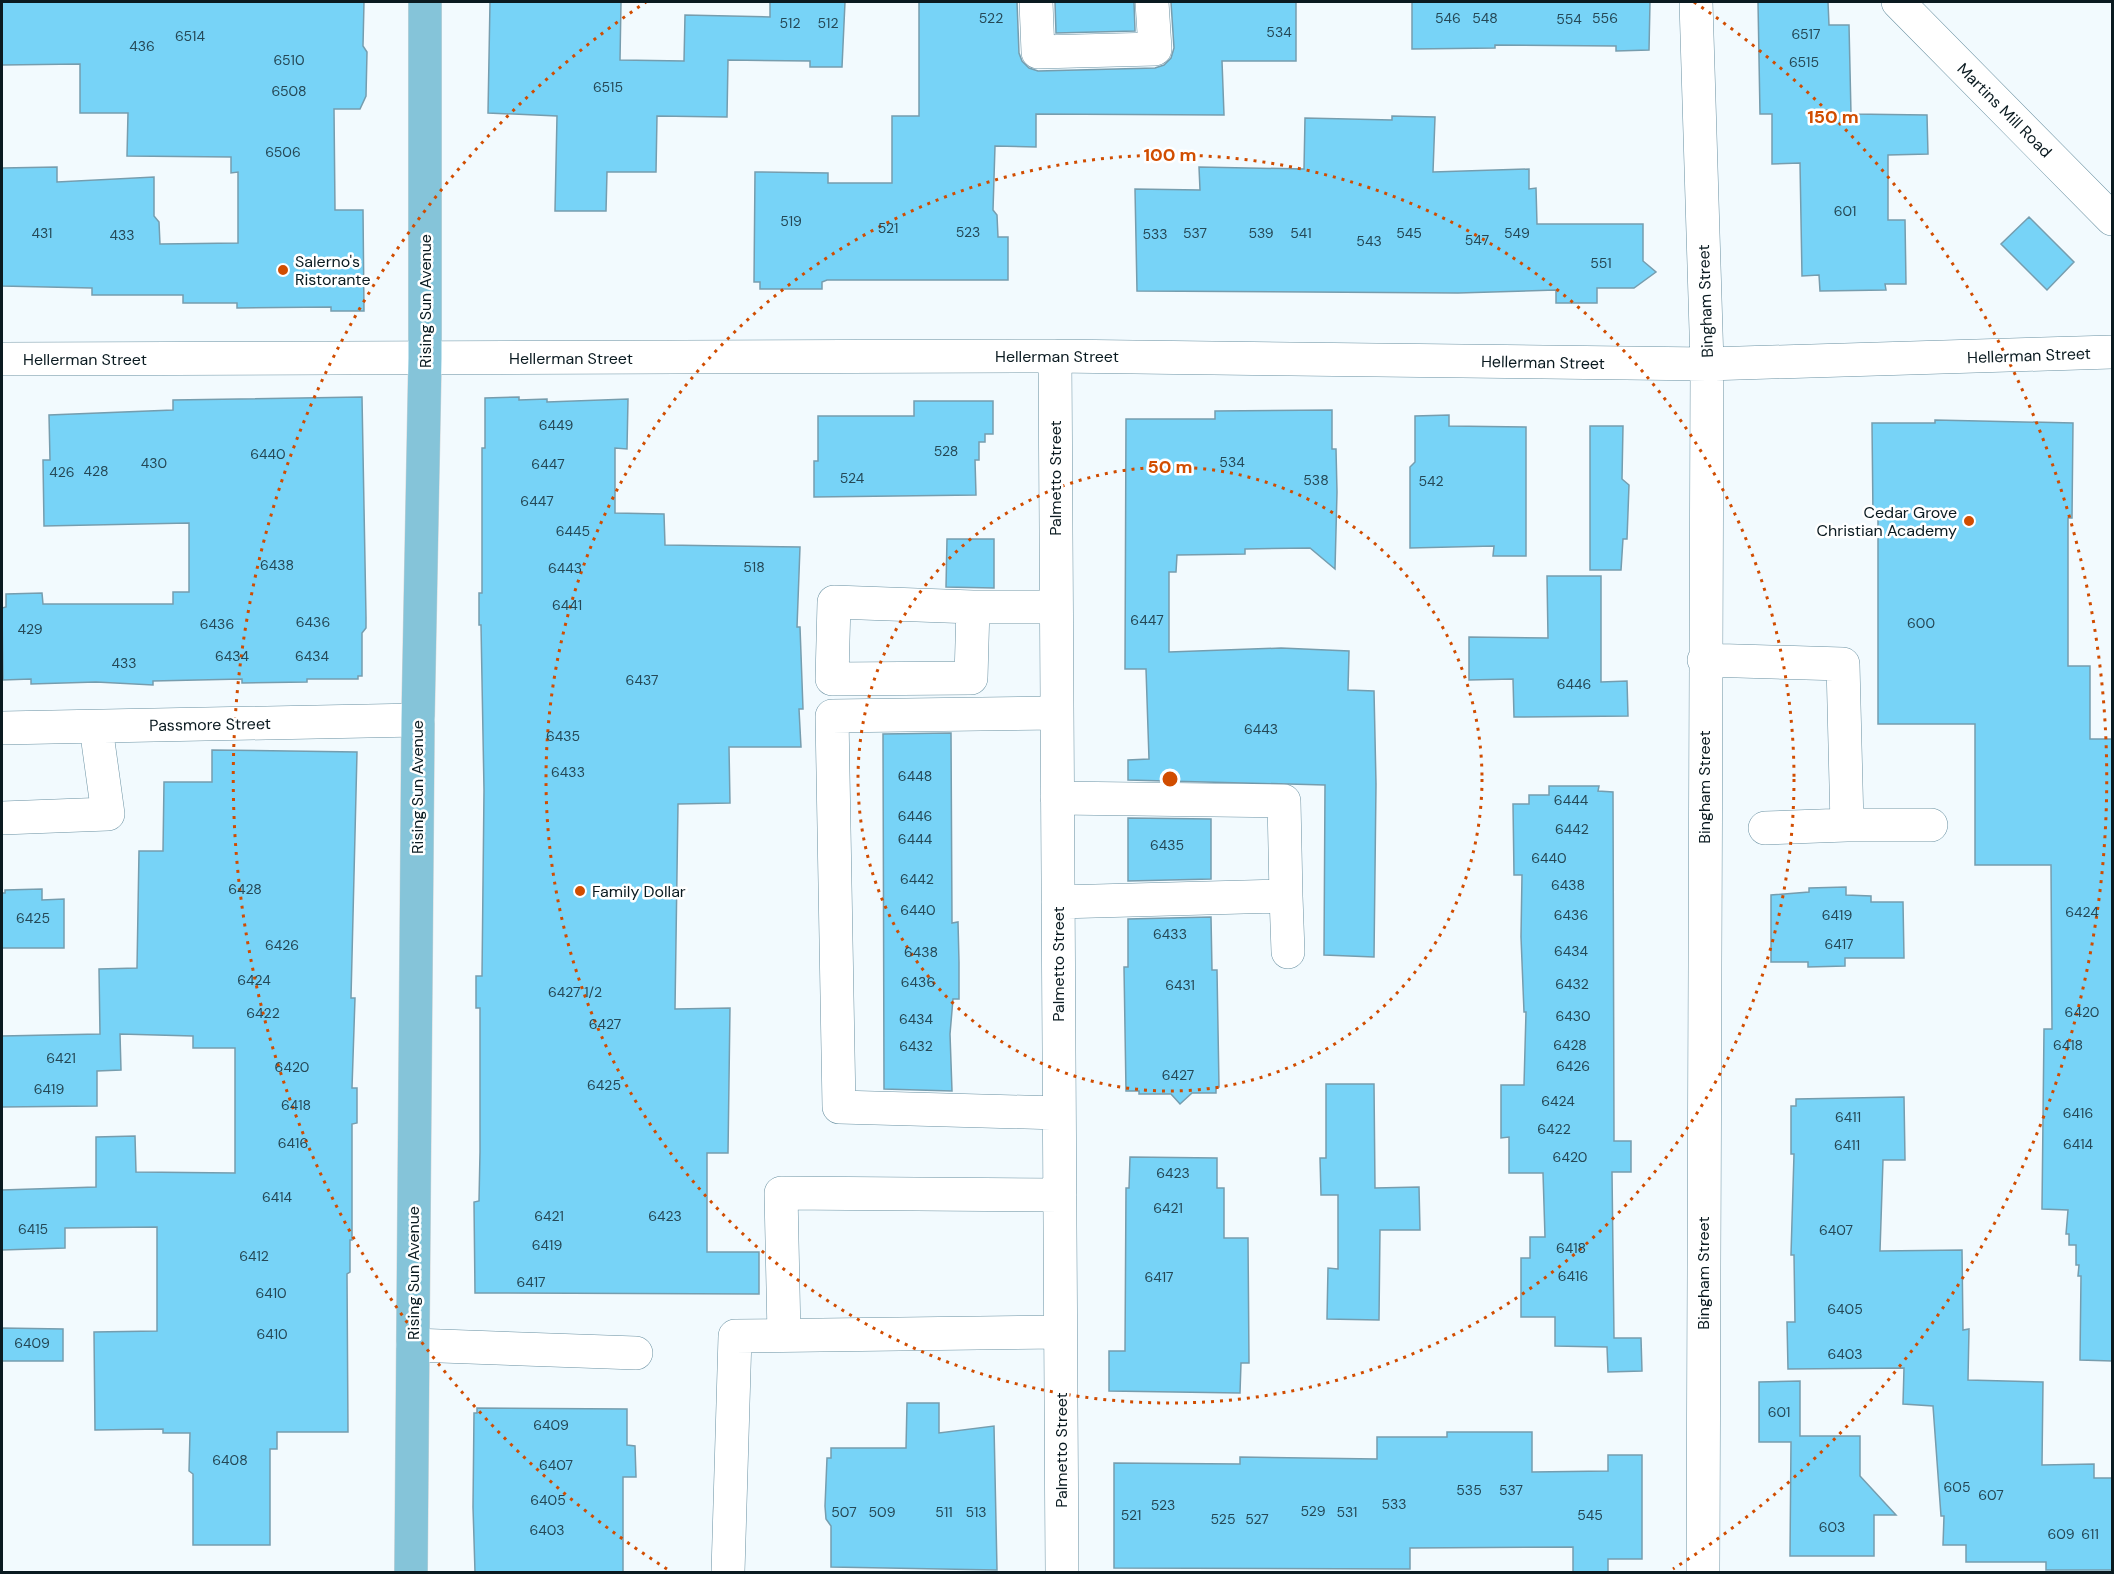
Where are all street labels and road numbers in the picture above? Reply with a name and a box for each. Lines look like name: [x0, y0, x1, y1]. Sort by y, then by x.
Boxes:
street label: Martins Mill Road: [1953, 59, 2056, 162]
street label: Rising Sun Avenue: [415, 234, 436, 368]
street label: Bingham Street: [1693, 244, 1718, 358]
street label: Hellerman Street: [1967, 343, 2091, 368]
street label: Hellerman Street: [995, 346, 1119, 367]
street label: Hellerman Street: [509, 348, 633, 369]
street label: Hellerman Street: [23, 349, 147, 370]
street label: Hellerman Street: [1481, 351, 1605, 374]
street label: Palmetto Street: [1045, 420, 1066, 536]
street label: Passmore Street: [149, 713, 271, 736]
street label: Rising Sun Avenue: [407, 720, 428, 854]
street label: Bingham Street: [1694, 730, 1715, 844]
street label: Palmetto Street: [1048, 906, 1069, 1022]
street label: Rising Sun Avenue: [403, 1206, 424, 1340]
street label: Bingham Street: [1693, 1216, 1714, 1330]
street label: Palmetto Street: [1051, 1392, 1072, 1508]

